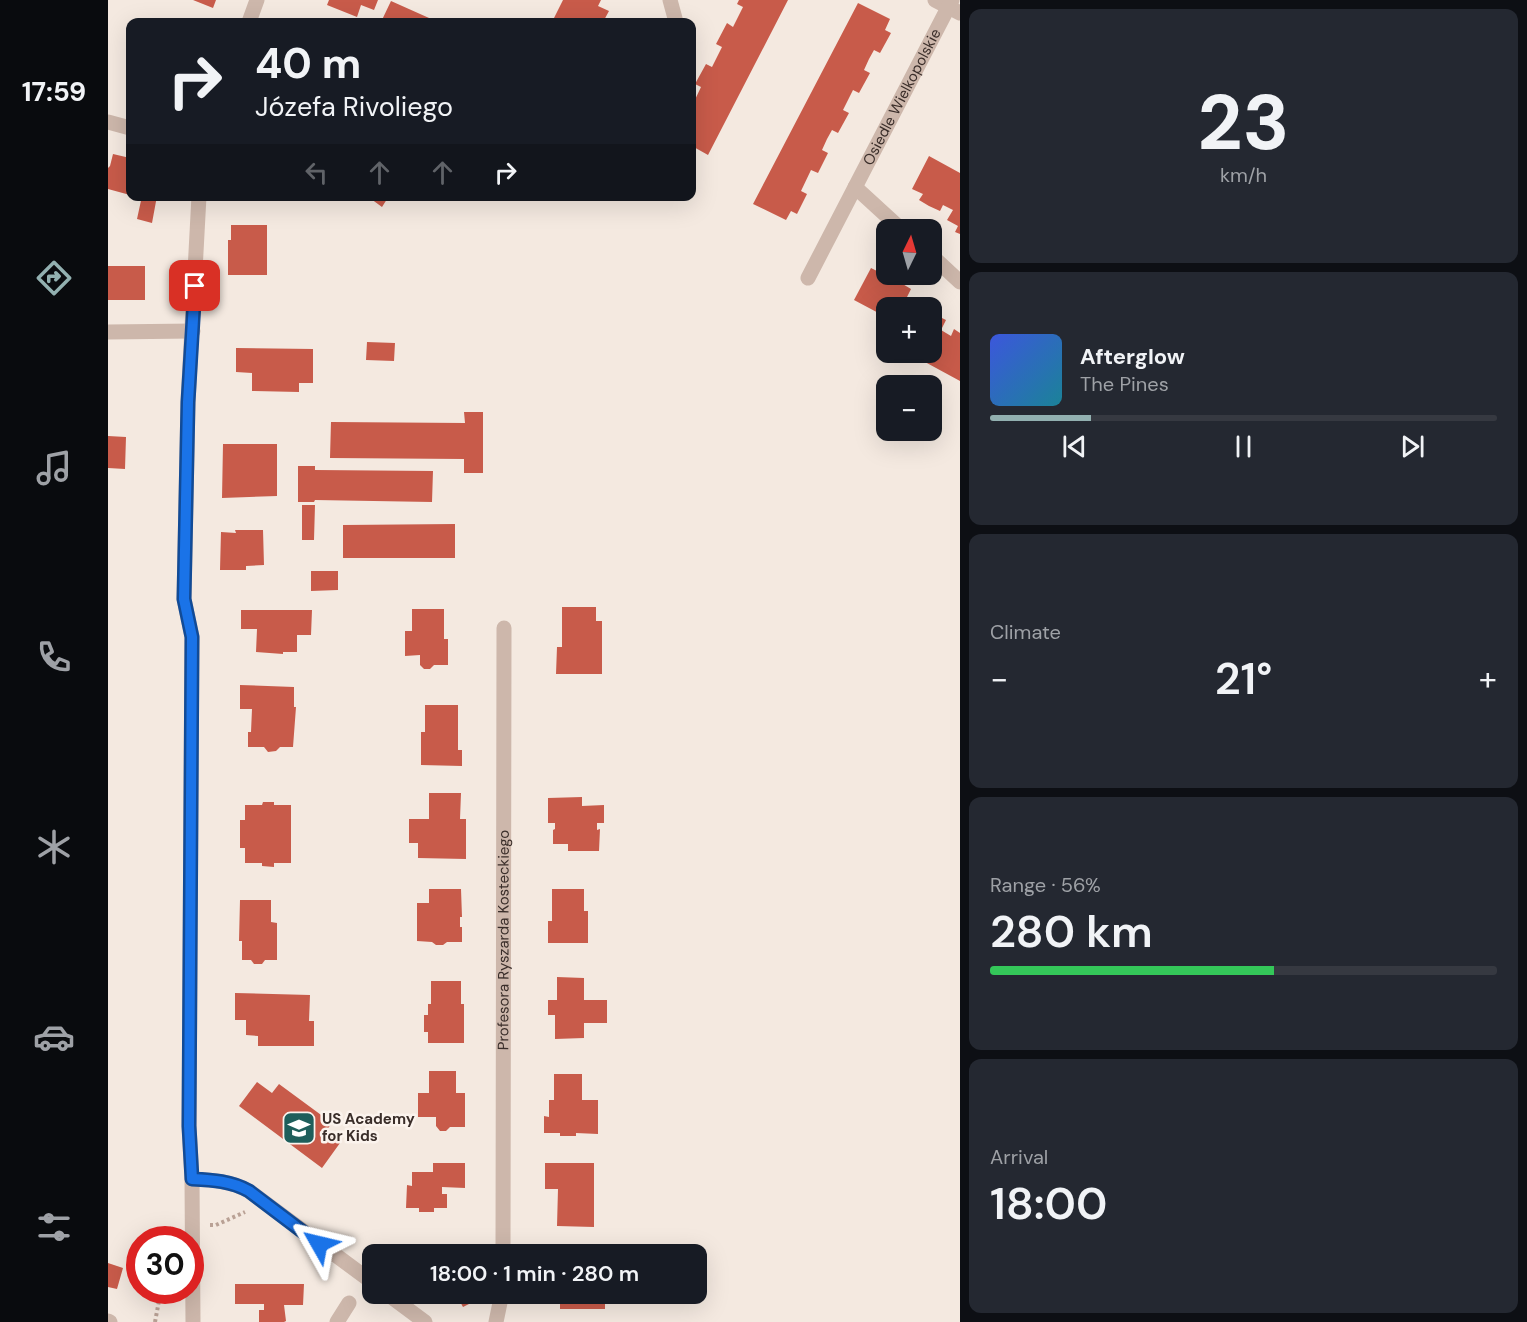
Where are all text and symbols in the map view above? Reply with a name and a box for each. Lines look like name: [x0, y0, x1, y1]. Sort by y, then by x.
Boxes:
street label: Osiedle Wielkopolskie: [858, 25, 946, 169]
text: 40 m: [255, 36, 361, 91]
icon: right: [156, 42, 234, 120]
text: 23: [1197, 72, 1290, 173]
text: 17:59: [22, 74, 86, 109]
text: Józefa Rivoliego: [255, 89, 453, 124]
icon: left: [300, 156, 333, 189]
icon: ahead: [363, 156, 396, 189]
icon: ahead: [426, 156, 459, 189]
icon: right: [489, 156, 522, 189]
text: km/h: [1220, 162, 1267, 188]
north arrow: [876, 219, 942, 285]
map controls: [876, 219, 942, 441]
icon: directions: [33, 257, 75, 299]
pin: [169, 260, 220, 311]
icon: arrive: [178, 269, 211, 302]
button: +: [876, 297, 942, 363]
text: Afterglow: [1080, 342, 1185, 371]
text: The Pines: [1080, 371, 1169, 397]
button: −: [876, 375, 942, 441]
icon: previous: [1058, 430, 1091, 463]
icon: pause: [1227, 430, 1260, 463]
icon: next: [1396, 430, 1429, 463]
icon: music: [33, 447, 75, 489]
text: Climate: [990, 619, 1061, 645]
icon: phone: [33, 636, 75, 678]
text: 21°: [1215, 649, 1272, 708]
text: −: [990, 657, 1008, 700]
text: +: [1479, 657, 1497, 700]
icon: climate: [33, 826, 75, 868]
street label: Profesora Ryszarda Kosteckiego: [493, 830, 514, 1050]
text: Range · 56%: [990, 872, 1101, 898]
text: 280 km: [990, 902, 1153, 961]
icon: car: [33, 1016, 75, 1058]
place label: US Academy for Kids: [322, 1109, 415, 1146]
school or university icon: US Academy for Kids: [281, 1110, 317, 1146]
text: Arrival: [990, 1144, 1048, 1170]
text: 18:00: [990, 1174, 1107, 1233]
icon: filters: [33, 1206, 75, 1248]
position arrow: [287, 1212, 351, 1276]
speed limit sign: 30: [126, 1226, 204, 1304]
text: 18:00 · 1 min · 280 m: [430, 1259, 639, 1288]

